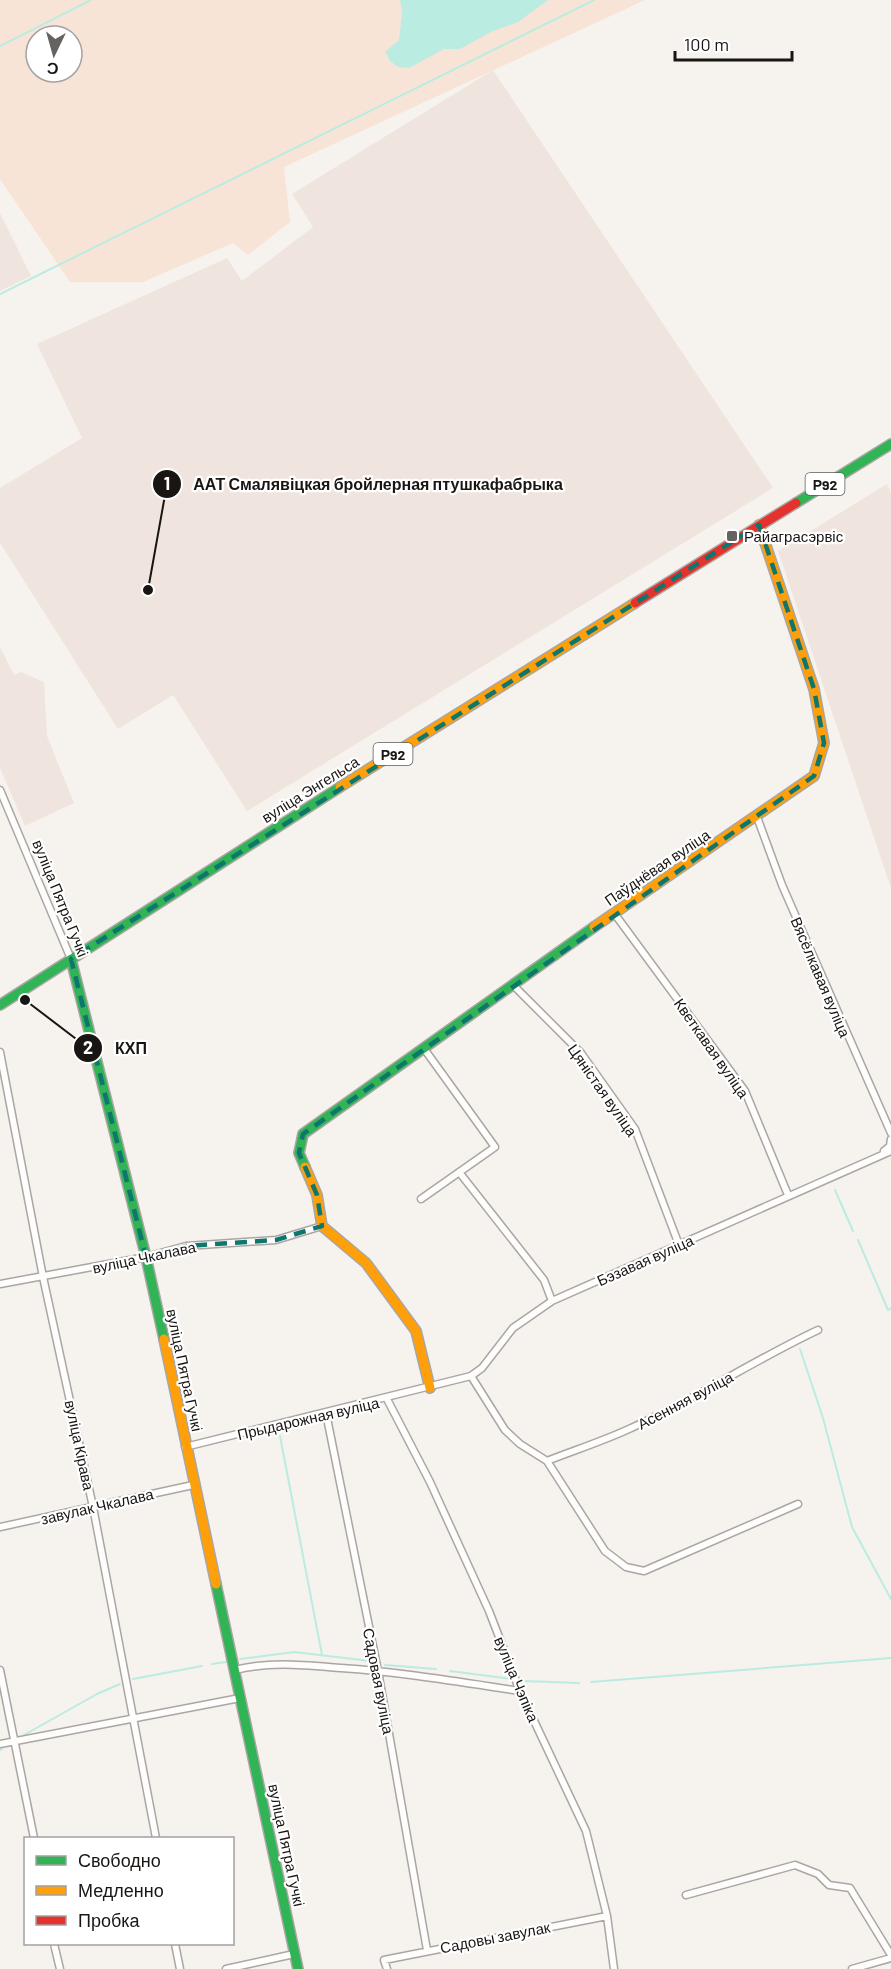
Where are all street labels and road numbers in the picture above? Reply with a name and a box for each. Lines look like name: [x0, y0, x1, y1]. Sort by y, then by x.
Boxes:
road number: Р92: [806, 473, 844, 495]
road number: Р92: [374, 743, 412, 765]
street label: вуліца Энгельса: [258, 752, 363, 826]
street label: Паўднёвая вуліца: [601, 825, 714, 909]
street label: вуліца Пятра Гучкі: [29, 837, 93, 959]
street label: Вясёлкавая вуліца: [788, 914, 855, 1040]
street label: Кветкавая вуліца: [671, 995, 753, 1102]
street label: Цяністая вуліца: [565, 1040, 642, 1140]
street label: Бэзавая вуліца: [594, 1230, 697, 1289]
street label: вуліца Чкалава: [91, 1237, 198, 1277]
street label: вуліца Пятра Гучкі: [163, 1307, 207, 1433]
street label: Асенняя вуліца: [634, 1367, 736, 1433]
street label: Прыдарожная вуліца: [235, 1393, 381, 1443]
street label: вуліца Кірава: [62, 1398, 98, 1492]
street label: завулак Чкалава: [39, 1484, 156, 1528]
street label: Садовая вуліца: [360, 1626, 398, 1736]
street label: вуліца Чэпіка: [491, 1634, 543, 1725]
street label: вуліца Пятра Гучкі: [265, 1782, 309, 1908]
street label: Садовы завулак: [438, 1917, 552, 1957]

